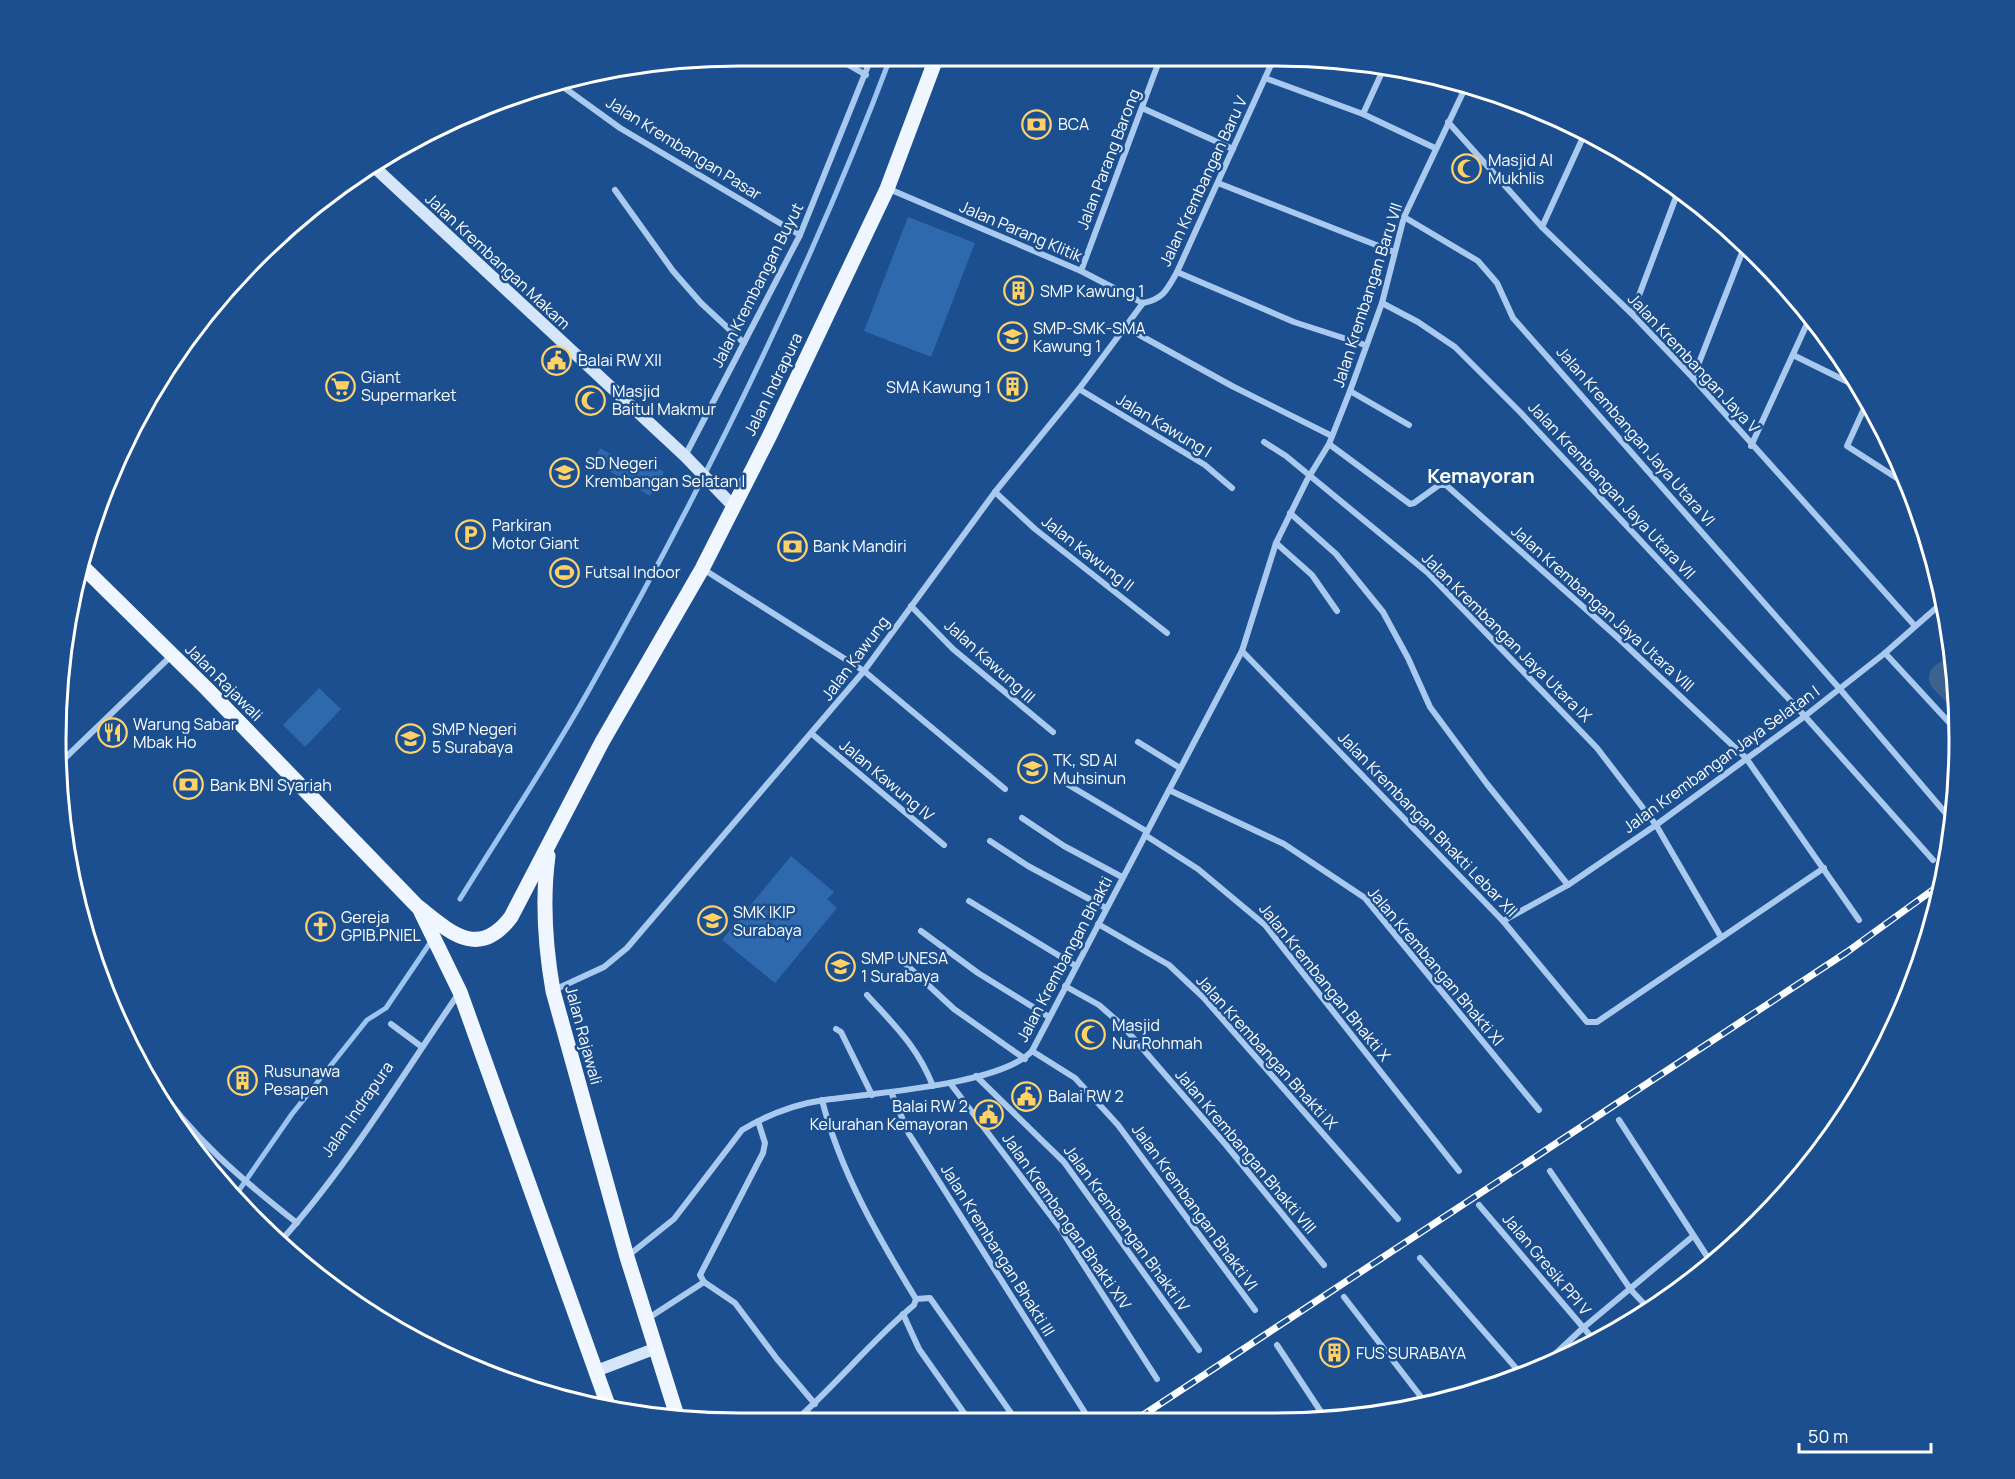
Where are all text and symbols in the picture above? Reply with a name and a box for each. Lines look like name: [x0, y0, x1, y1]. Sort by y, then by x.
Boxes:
street label: Jalan Parang Barong: [1071, 85, 1145, 233]
street label: Jalan Krembangan Pasar: [602, 91, 766, 205]
street label: Jalan Krembangan Baru V: [1154, 92, 1252, 270]
bank icon: BCA: [1021, 108, 1053, 140]
place label: BCA: [1058, 113, 1089, 135]
place label: Masjid Al Mukhlis: [1488, 149, 1553, 189]
mosque icon: Masjid Al Mukhlis: [1451, 153, 1483, 185]
street label: Jalan Krembangan Makam: [421, 188, 575, 334]
street label: Jalan Parang Klitik: [956, 195, 1087, 267]
street label: Jalan Krembangan Buyut: [706, 199, 808, 371]
street label: Jalan Krembangan Baru VII: [1327, 200, 1407, 390]
building icon: SMP Kawung 1: [1003, 275, 1035, 307]
place label: SMP Kawung 1: [1040, 280, 1144, 302]
street label: Jalan Krembangan Jaya V: [1623, 288, 1765, 438]
place label: SMP-SMK-SMA Kawung 1: [1033, 317, 1146, 357]
school or university icon: SMP-SMK-SMA Kawung 1: [996, 321, 1028, 353]
street label: Jalan Indrapura: [739, 329, 807, 439]
street label: Jalan Krembangan Jaya Utara VI: [1552, 341, 1720, 531]
public building icon: Balai RW XII: [541, 344, 573, 376]
place label: Balai RW XII: [578, 349, 662, 371]
place label: Giant Supermarket: [361, 366, 457, 406]
supermarket icon: Giant Supermarket: [324, 370, 356, 402]
building icon: SMA Kawung 1: [996, 371, 1028, 403]
place label: SMA Kawung 1: [886, 376, 991, 398]
place label: Masjid Baitul Makmur: [612, 380, 717, 420]
mosque icon: Masjid Baitul Makmur: [575, 384, 607, 416]
street label: Jalan Kawung I: [1112, 388, 1216, 462]
street label: Jalan Krembangan Jaya Utara VII: [1524, 396, 1700, 584]
place label: SD Negeri Krembangan Selatan I: [585, 452, 745, 492]
school or university icon: SD Negeri Krembangan Selatan I: [548, 456, 580, 488]
district label: Kemayoran: [1427, 462, 1535, 489]
street label: Jalan Kawung II: [1037, 510, 1139, 596]
place label: Parkiran Motor Giant: [492, 514, 579, 554]
parking icon: Parkiran Motor Giant: [455, 518, 487, 550]
street label: Jalan Krembangan Jaya Utara VIII: [1507, 520, 1699, 696]
bank icon: Bank Mandiri: [776, 530, 808, 562]
place label: Bank Mandiri: [813, 535, 907, 557]
street label: Jalan Krembangan Jaya Utara IX: [1417, 547, 1597, 727]
sports icon: Futsal Indoor: [548, 556, 580, 588]
place label: Futsal Indoor: [585, 561, 681, 583]
street label: Jalan Kawung: [816, 611, 894, 705]
street label: Jalan Kawung III: [940, 614, 1040, 708]
street label: Jalan Rajawali: [180, 638, 268, 726]
street label: Jalan Krembangan Jaya Selatan I: [1618, 680, 1824, 838]
place label: Warung Sabar Mbak Ho: [133, 713, 237, 753]
restaurant icon: Warung Sabar Mbak Ho: [96, 717, 128, 749]
place label: SMP Negeri 5 Surabaya: [432, 718, 517, 758]
school or university icon: SMP Negeri 5 Surabaya: [395, 722, 427, 754]
street label: Jalan Krembangan Bhakti Lebar XII: [1333, 726, 1523, 922]
street label: Jalan Kawung IV: [835, 734, 939, 826]
place label: TK, SD Al Muhsinun: [1053, 749, 1126, 789]
school or university icon: TK, SD Al Muhsinun: [1016, 753, 1048, 785]
bank icon: Bank BNI Syariah: [173, 769, 205, 801]
place label: Bank BNI Syariah: [210, 774, 332, 796]
street label: Jalan Krembangan Bhakti: [1011, 872, 1117, 1046]
street label: Jalan Krembangan Bhakti XI: [1363, 882, 1509, 1050]
street label: Jalan Krembangan Bhakti X: [1254, 898, 1396, 1066]
place label: SMK IKIP Surabaya: [733, 901, 802, 941]
school or university icon: SMK IKIP Surabaya: [696, 905, 728, 937]
place label: Gereja GPIB.PNIEL: [341, 906, 421, 946]
church icon: Gereja GPIB.PNIEL: [304, 910, 336, 942]
place label: SMP UNESA 1 Surabaya: [861, 947, 948, 987]
school or university icon: SMP UNESA 1 Surabaya: [824, 951, 856, 983]
street label: Jalan Krembangan Bhakti IX: [1191, 970, 1343, 1134]
street label: Jalan Rajawali: [560, 983, 608, 1087]
place label: Masjid Nur Rohmah: [1112, 1014, 1202, 1054]
mosque icon: Masjid Nur Rohmah: [1075, 1018, 1107, 1050]
street label: Jalan Indrapura: [316, 1057, 398, 1161]
place label: Rusunawa Pesapen: [264, 1060, 340, 1100]
building icon: Rusunawa Pesapen: [227, 1064, 259, 1096]
street label: Jalan Krembangan Bhakti VIII: [1172, 1065, 1320, 1237]
public building icon: Balai RW 2: [1011, 1080, 1043, 1112]
place label: Balai RW 2: [1048, 1085, 1124, 1107]
place label: Balai RW 2 Kelurahan Kemayoran: [810, 1095, 968, 1135]
public building icon: Balai RW 2 Kelurahan Kemayoran: [973, 1099, 1005, 1131]
street label: Jalan Krembangan Bhakti VI: [1128, 1120, 1262, 1294]
street label: Jalan Krembangan Bhakti XIV: [997, 1128, 1137, 1314]
street label: Jalan Krembangan Bhakti IV: [1059, 1140, 1195, 1316]
street label: Jalan Krembangan Bhakti III: [936, 1160, 1060, 1340]
street label: Jalan Gresik PPI V: [1498, 1208, 1596, 1320]
building icon: FUS SURABAYA: [1319, 1337, 1351, 1369]
place label: FUS SURABAYA: [1356, 1342, 1466, 1364]
scale bar: [1799, 1416, 1931, 1454]
text: 50 m: [1808, 1424, 1848, 1448]

